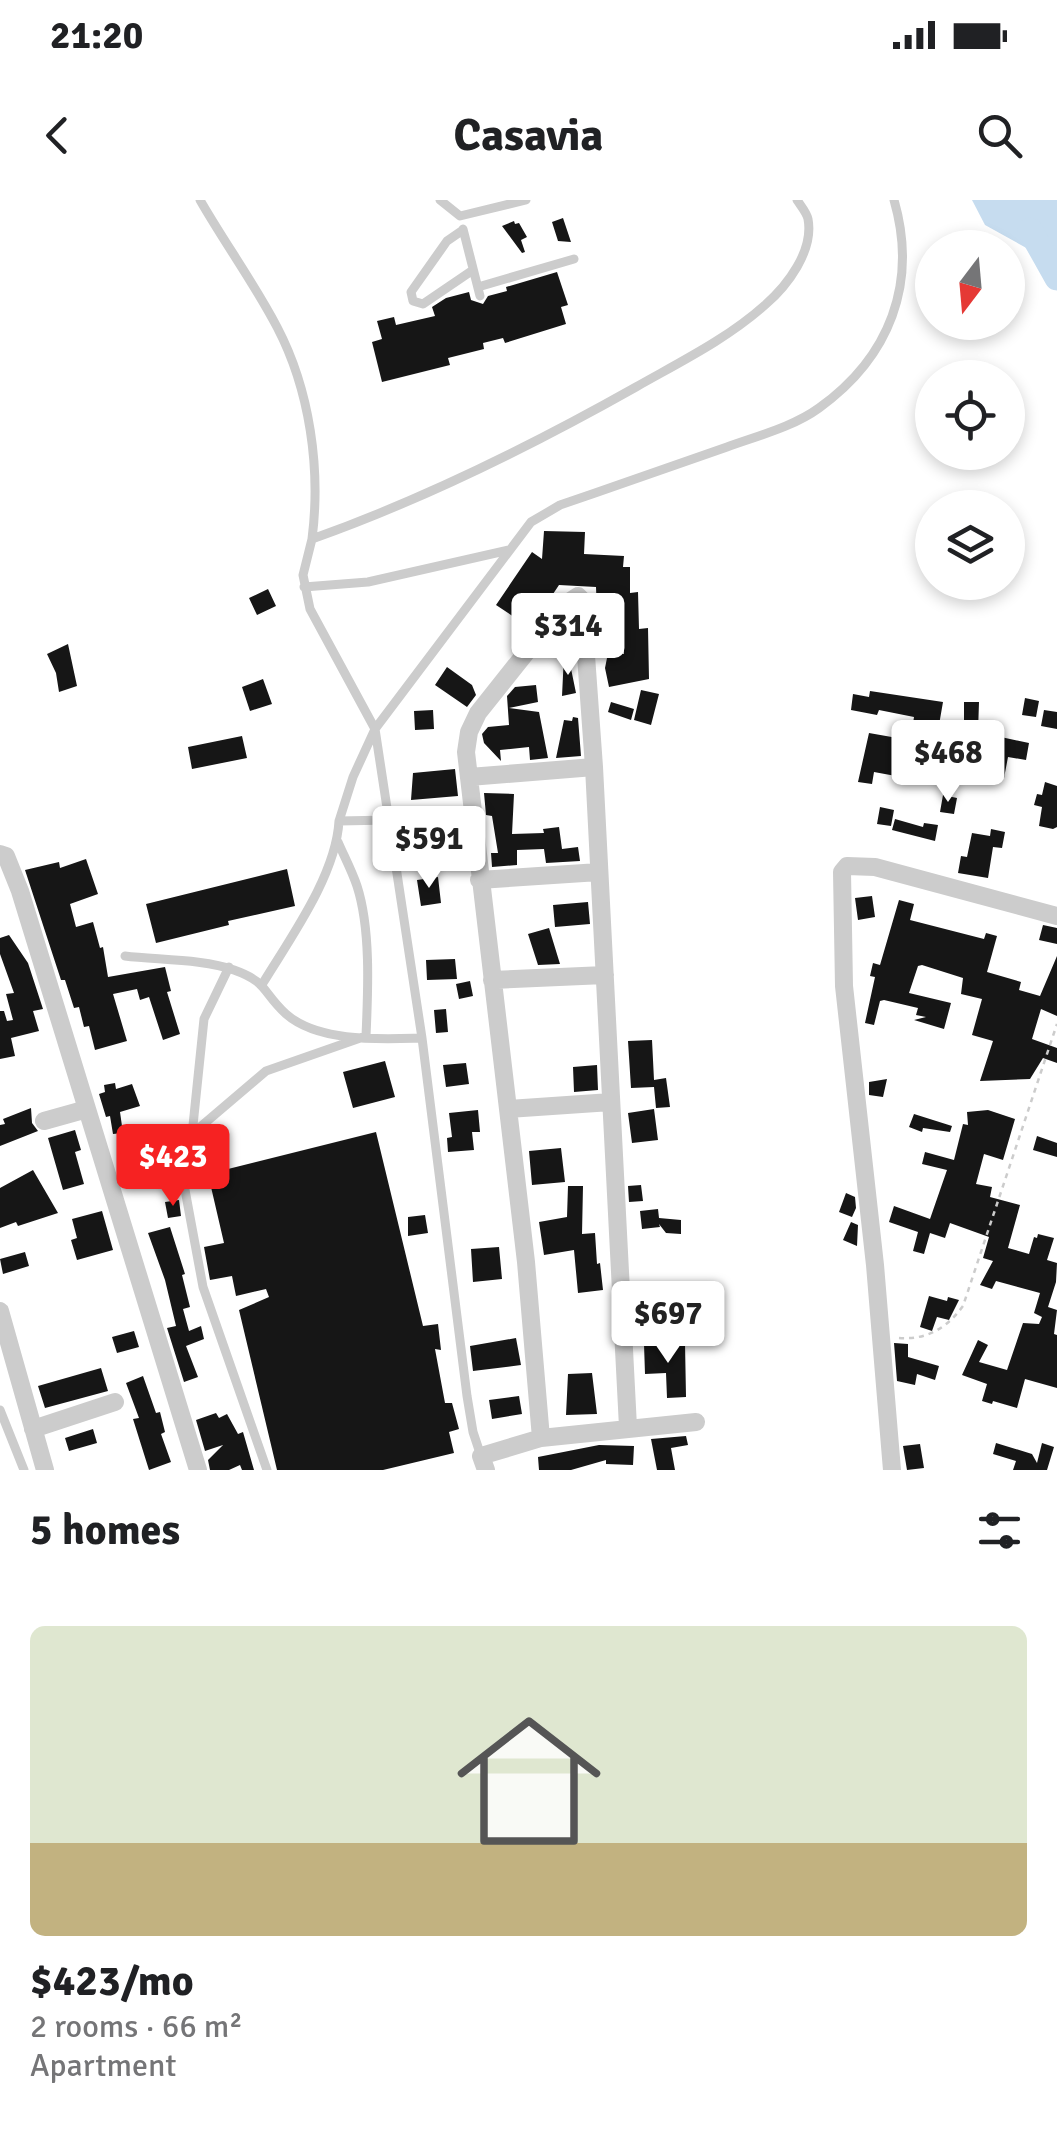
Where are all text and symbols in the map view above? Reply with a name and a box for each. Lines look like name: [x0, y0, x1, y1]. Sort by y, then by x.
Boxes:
text: 21:20: [50, 12, 143, 59]
icon: back: [30, 108, 85, 163]
text: Casavia: [454, 108, 603, 163]
icon: search: [972, 108, 1027, 163]
north arrow: [915, 230, 1025, 340]
map controls: [915, 230, 1025, 600]
button: locate: [915, 360, 1025, 470]
button: layers: [915, 490, 1025, 600]
pin: $314: [509, 593, 627, 678]
text: $314: [533, 606, 603, 645]
pin: $468: [889, 720, 1007, 805]
text: $468: [913, 733, 983, 772]
pin: $591: [370, 806, 488, 891]
text: $591: [394, 819, 464, 858]
pin: $423: [114, 1124, 232, 1209]
text: $423: [138, 1137, 208, 1176]
pin: $697: [609, 1281, 727, 1366]
text: $697: [633, 1294, 703, 1333]
icon: filters: [972, 1503, 1027, 1558]
text: 5 homes: [30, 1505, 180, 1556]
icon: home: [439, 1691, 619, 1871]
text: $423/mo: [30, 1956, 194, 2007]
text: 2 rooms · 66 m²: [30, 2007, 243, 2046]
text: Apartment: [30, 2046, 177, 2085]

